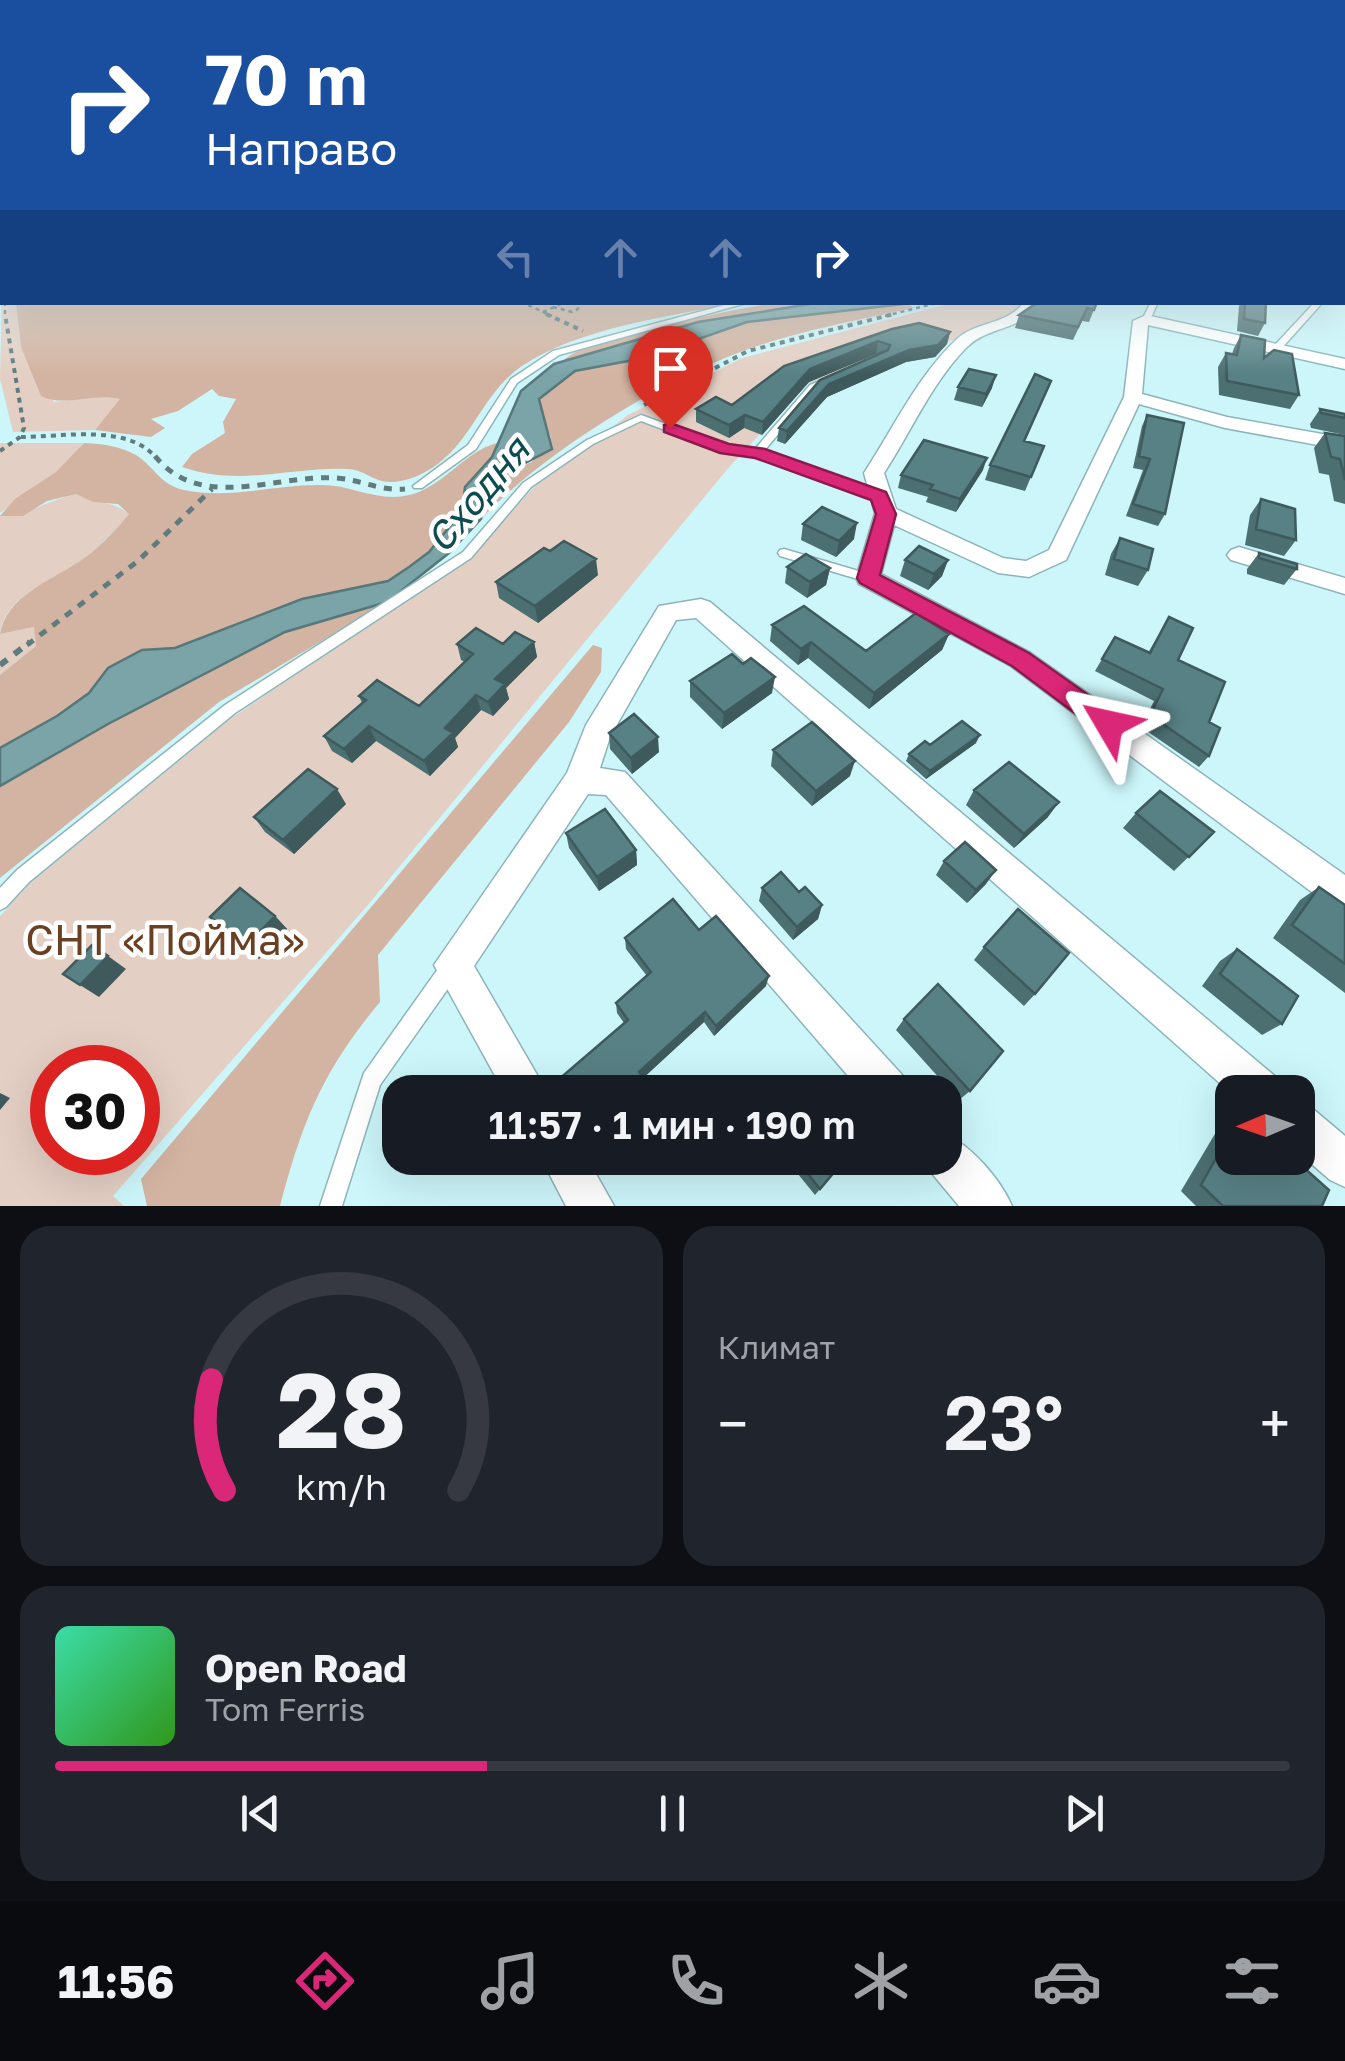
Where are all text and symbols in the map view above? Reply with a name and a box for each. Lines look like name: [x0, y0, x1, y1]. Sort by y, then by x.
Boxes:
text: 70 m: [205, 36, 367, 120]
icon: right: [40, 40, 170, 170]
text: Направо: [205, 121, 397, 175]
icon: left: [488, 230, 543, 285]
icon: ahead: [593, 230, 648, 285]
icon: ahead: [698, 230, 753, 285]
icon: right: [803, 230, 858, 285]
pin: [628, 326, 713, 429]
icon: arrive: [643, 341, 698, 396]
water label: Сходня: [416, 426, 539, 561]
position arrow: [1057, 672, 1161, 776]
park label: СНТ «Пойма»: [25, 914, 305, 964]
speed limit sign: 30: [30, 1045, 160, 1175]
north arrow: [1215, 1075, 1315, 1175]
map controls: [1215, 1075, 1315, 1175]
text: 11:57 · 1 мин · 190 m: [488, 1102, 856, 1147]
text: Климат: [718, 1328, 835, 1366]
text: 28: [276, 1346, 406, 1471]
text: 23°: [944, 1376, 1063, 1467]
text: −: [718, 1390, 748, 1456]
text: +: [1260, 1390, 1290, 1456]
text: km/h: [296, 1465, 387, 1508]
text: Open Road: [205, 1645, 407, 1690]
text: Tom Ferris: [205, 1690, 365, 1728]
icon: previous: [233, 1786, 288, 1841]
icon: pause: [645, 1786, 700, 1841]
icon: next: [1057, 1786, 1112, 1841]
icon: directions: [290, 1946, 360, 2016]
icon: music: [475, 1946, 545, 2016]
icon: phone: [661, 1946, 731, 2016]
icon: climate: [846, 1946, 916, 2016]
icon: car: [1032, 1946, 1102, 2016]
icon: filters: [1217, 1946, 1287, 2016]
text: 11:56: [58, 1954, 175, 2008]

